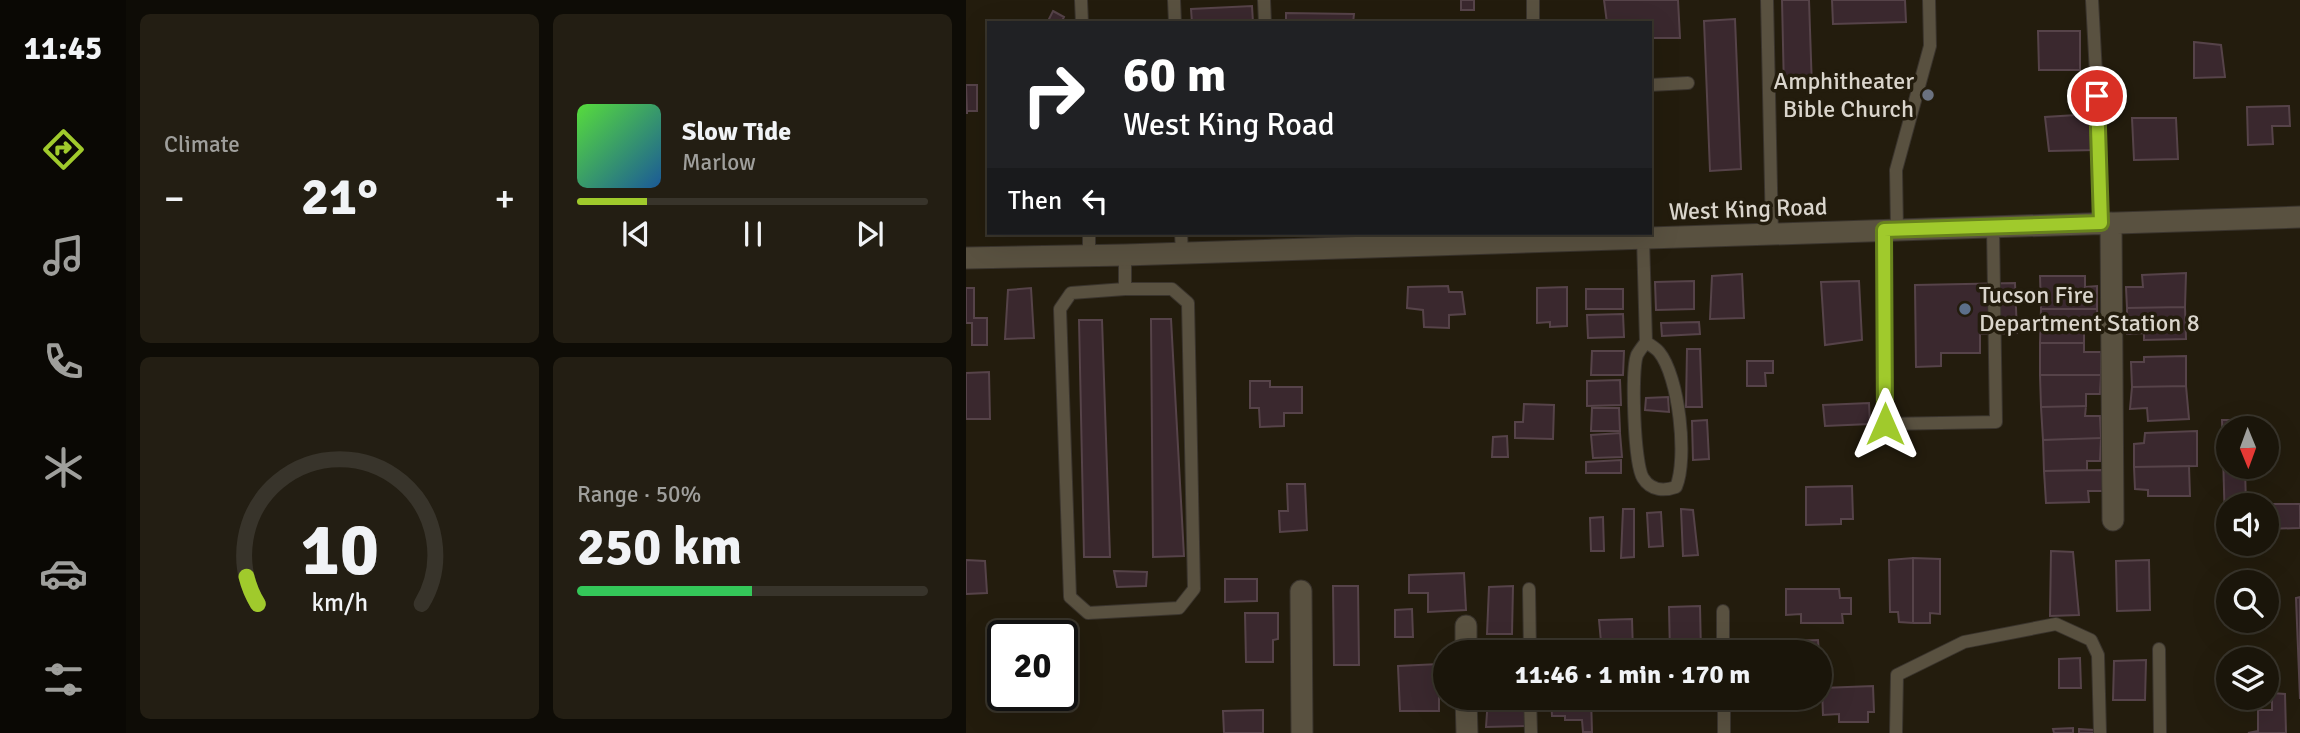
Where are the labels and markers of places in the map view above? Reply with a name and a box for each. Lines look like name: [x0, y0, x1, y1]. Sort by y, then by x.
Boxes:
place label: Amphitheater Bible Church: [1774, 66, 1914, 124]
pin: [2067, 66, 2127, 126]
marker: Amphitheater Bible Church: [1920, 87, 1936, 103]
place label: Tucson Fire Department Station 8: [1979, 280, 2200, 338]
marker: Tucson Fire Department Station 8: [1957, 301, 1973, 317]

